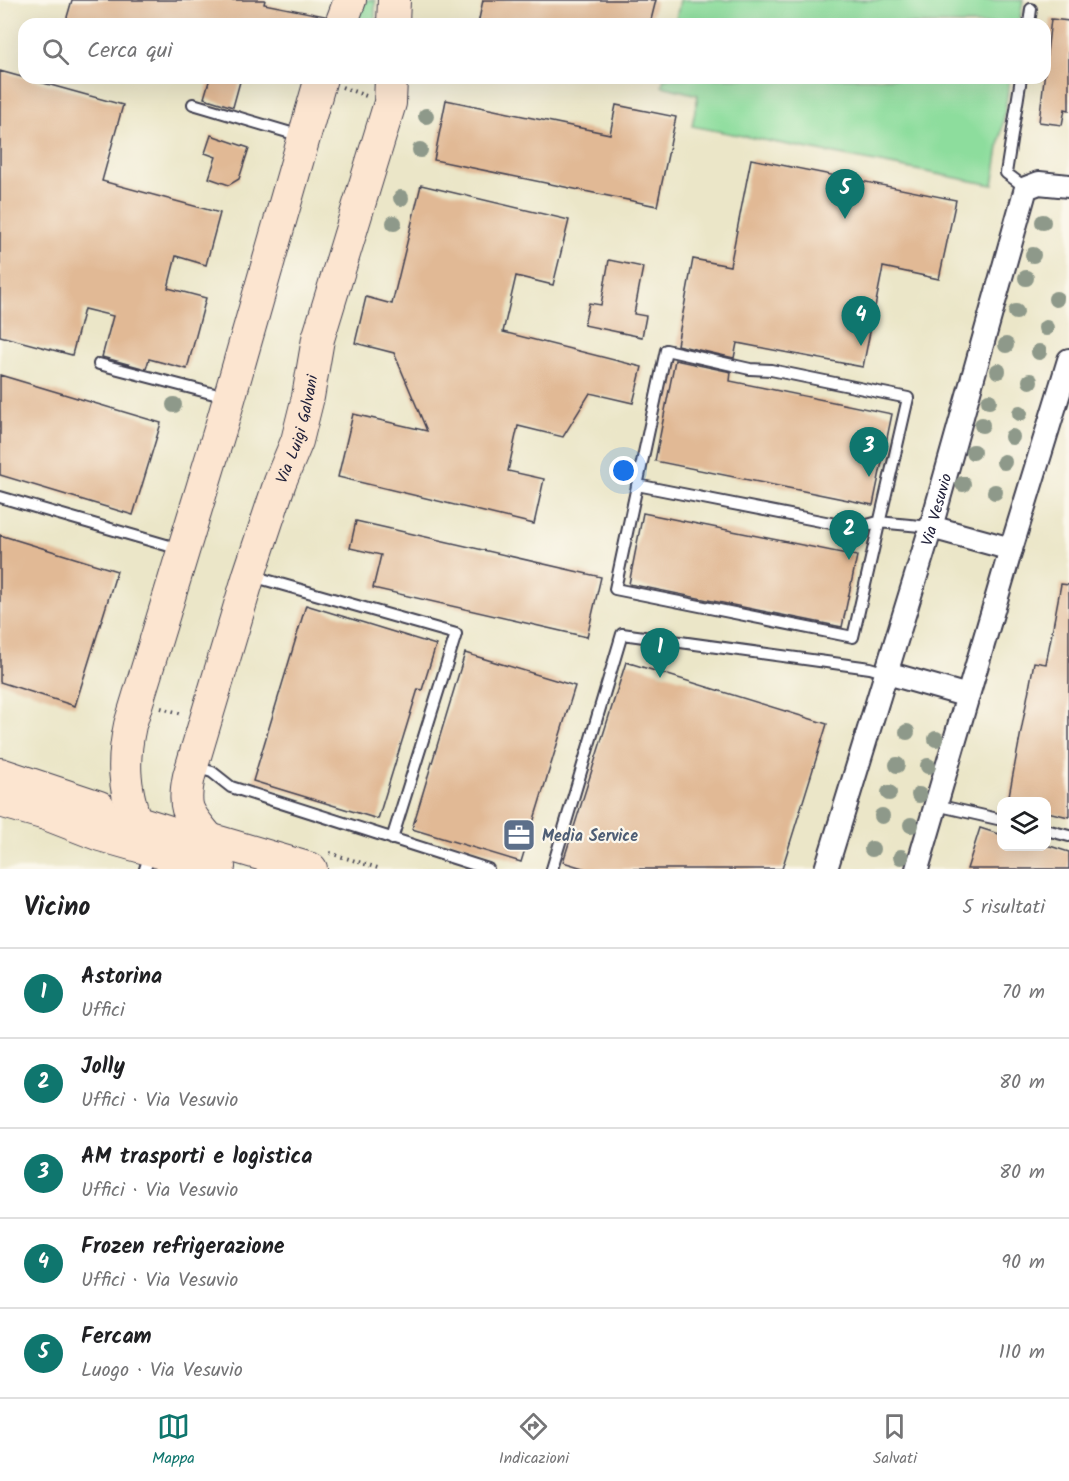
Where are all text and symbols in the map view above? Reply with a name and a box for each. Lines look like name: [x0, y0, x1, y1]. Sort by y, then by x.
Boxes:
search box: [18, 18, 1051, 84]
text: Cerca qui: [87, 34, 173, 69]
icon: search: [39, 35, 72, 68]
pin: 5: [826, 170, 864, 219]
pin: 4: [842, 296, 880, 346]
street label: Via Luigi Galvani: [270, 372, 326, 487]
pin: 3: [850, 428, 888, 477]
your location: [609, 456, 638, 485]
street label: Via Vesuvio: [915, 471, 959, 549]
pin: 2: [830, 510, 868, 560]
pin: 1: [640, 628, 680, 678]
map controls: [997, 797, 1051, 851]
button: layers: [997, 797, 1051, 851]
office icon: Media Service: [501, 817, 537, 853]
place label: Media Service: [542, 824, 638, 849]
text: Vicino: [24, 887, 90, 929]
text: 5 risultati: [962, 892, 1045, 924]
text: Astorina: [81, 960, 162, 995]
text: 1: [40, 977, 47, 1009]
text: 70 m: [1002, 977, 1045, 1009]
text: Uffici: [81, 995, 125, 1027]
text: Jolly: [81, 1050, 125, 1085]
text: 2: [38, 1067, 49, 1099]
text: 80 m: [999, 1067, 1045, 1099]
text: Uffici · Via Vesuvio: [81, 1085, 238, 1117]
text: AM trasporti e logistica: [81, 1140, 313, 1175]
text: 3: [38, 1157, 49, 1189]
text: 80 m: [999, 1157, 1045, 1189]
text: Uffici · Via Vesuvio: [81, 1175, 238, 1207]
text: Frozen refrigerazione: [81, 1230, 285, 1265]
text: 4: [38, 1247, 49, 1279]
text: 90 m: [1001, 1247, 1045, 1279]
text: Uffici · Via Vesuvio: [81, 1265, 238, 1297]
text: Fercam: [81, 1320, 152, 1355]
text: 5: [38, 1337, 49, 1369]
text: 110 m: [999, 1337, 1045, 1369]
text: Luogo · Via Vesuvio: [81, 1355, 243, 1387]
tab: Mappa: [152, 1410, 195, 1471]
tab: Indicazioni: [499, 1410, 569, 1471]
tab: Salvati: [873, 1410, 917, 1471]

